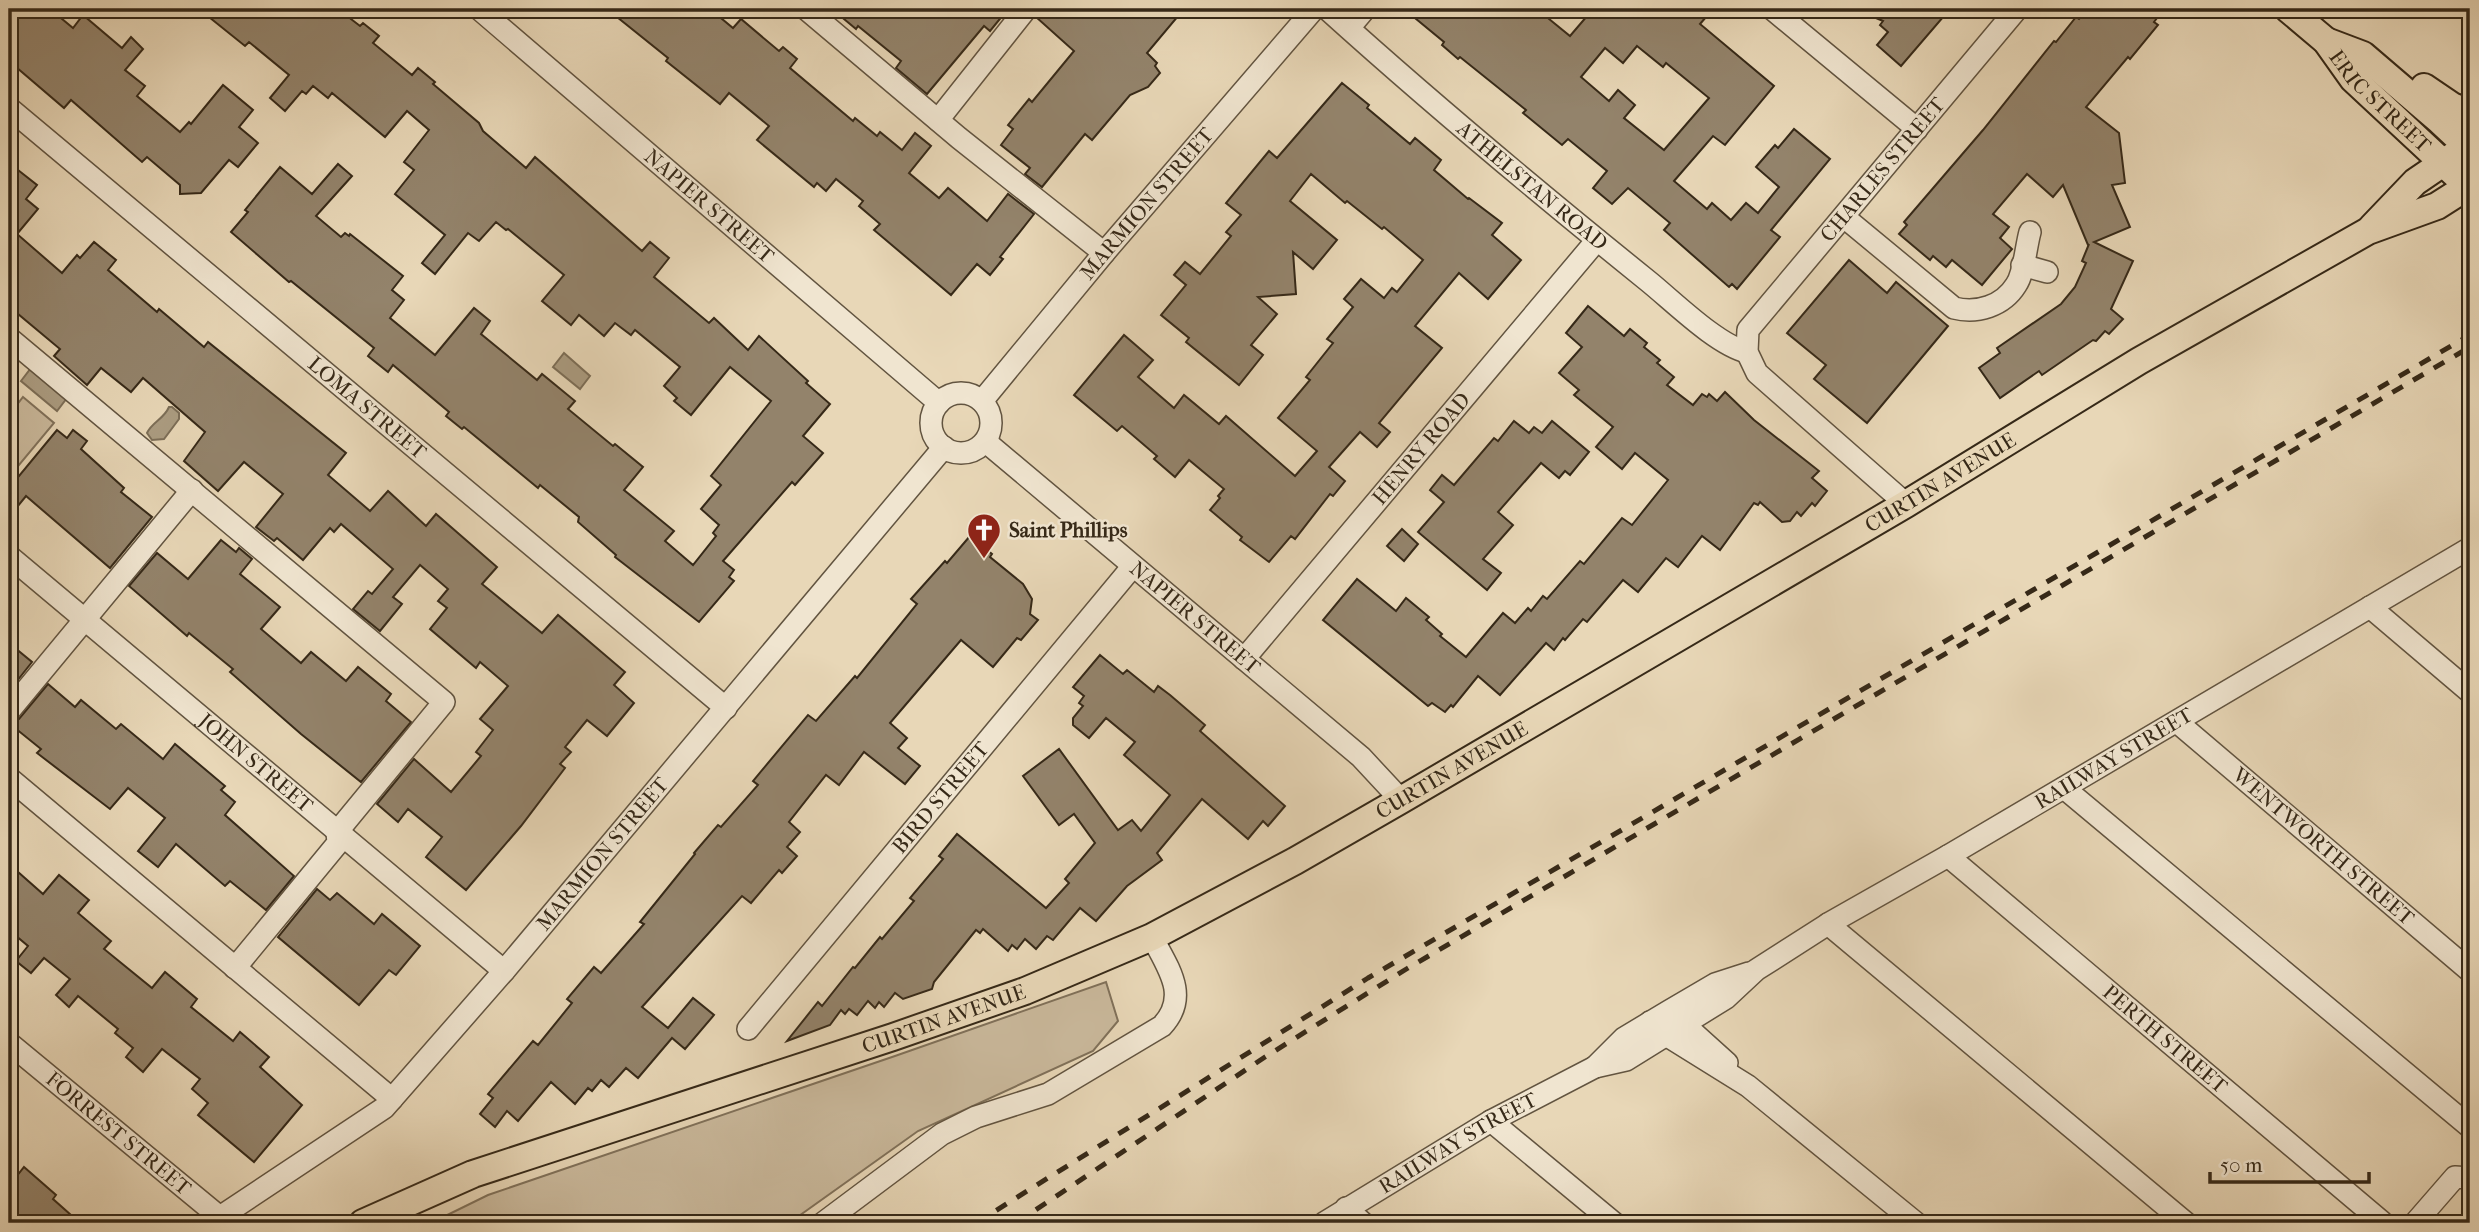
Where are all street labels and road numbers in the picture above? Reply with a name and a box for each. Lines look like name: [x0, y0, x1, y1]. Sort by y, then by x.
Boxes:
street label: ERIC STREET: [2324, 45, 2436, 158]
street label: CHARLES STREET: [1815, 92, 1950, 246]
street label: ATHELSTAN ROAD: [1451, 116, 1612, 255]
street label: MARMION STREET: [1075, 122, 1219, 284]
street label: NAPIER STREET: [640, 144, 779, 269]
street label: LOMA STREET: [303, 352, 432, 464]
street label: HENRY ROAD: [1367, 388, 1475, 510]
street label: CURTIN AVENUE: [1861, 428, 2020, 537]
street label: NAPIER STREET: [1125, 556, 1266, 680]
street label: RAILWAY STREET: [2030, 702, 2198, 814]
street label: JOHN STREET: [192, 707, 318, 818]
street label: CURTIN AVENUE: [1372, 716, 1532, 824]
street label: BIRD STREET: [887, 736, 994, 858]
street label: WENTWORTH STREET: [2227, 762, 2419, 931]
street label: MARMION STREET: [531, 772, 674, 935]
street label: CURTIN AVENUE: [859, 980, 1029, 1058]
street label: PERTH STREET: [2098, 980, 2233, 1099]
street label: FORREST STREET: [41, 1067, 196, 1201]
street label: RAILWAY STREET: [1374, 1087, 1542, 1199]

